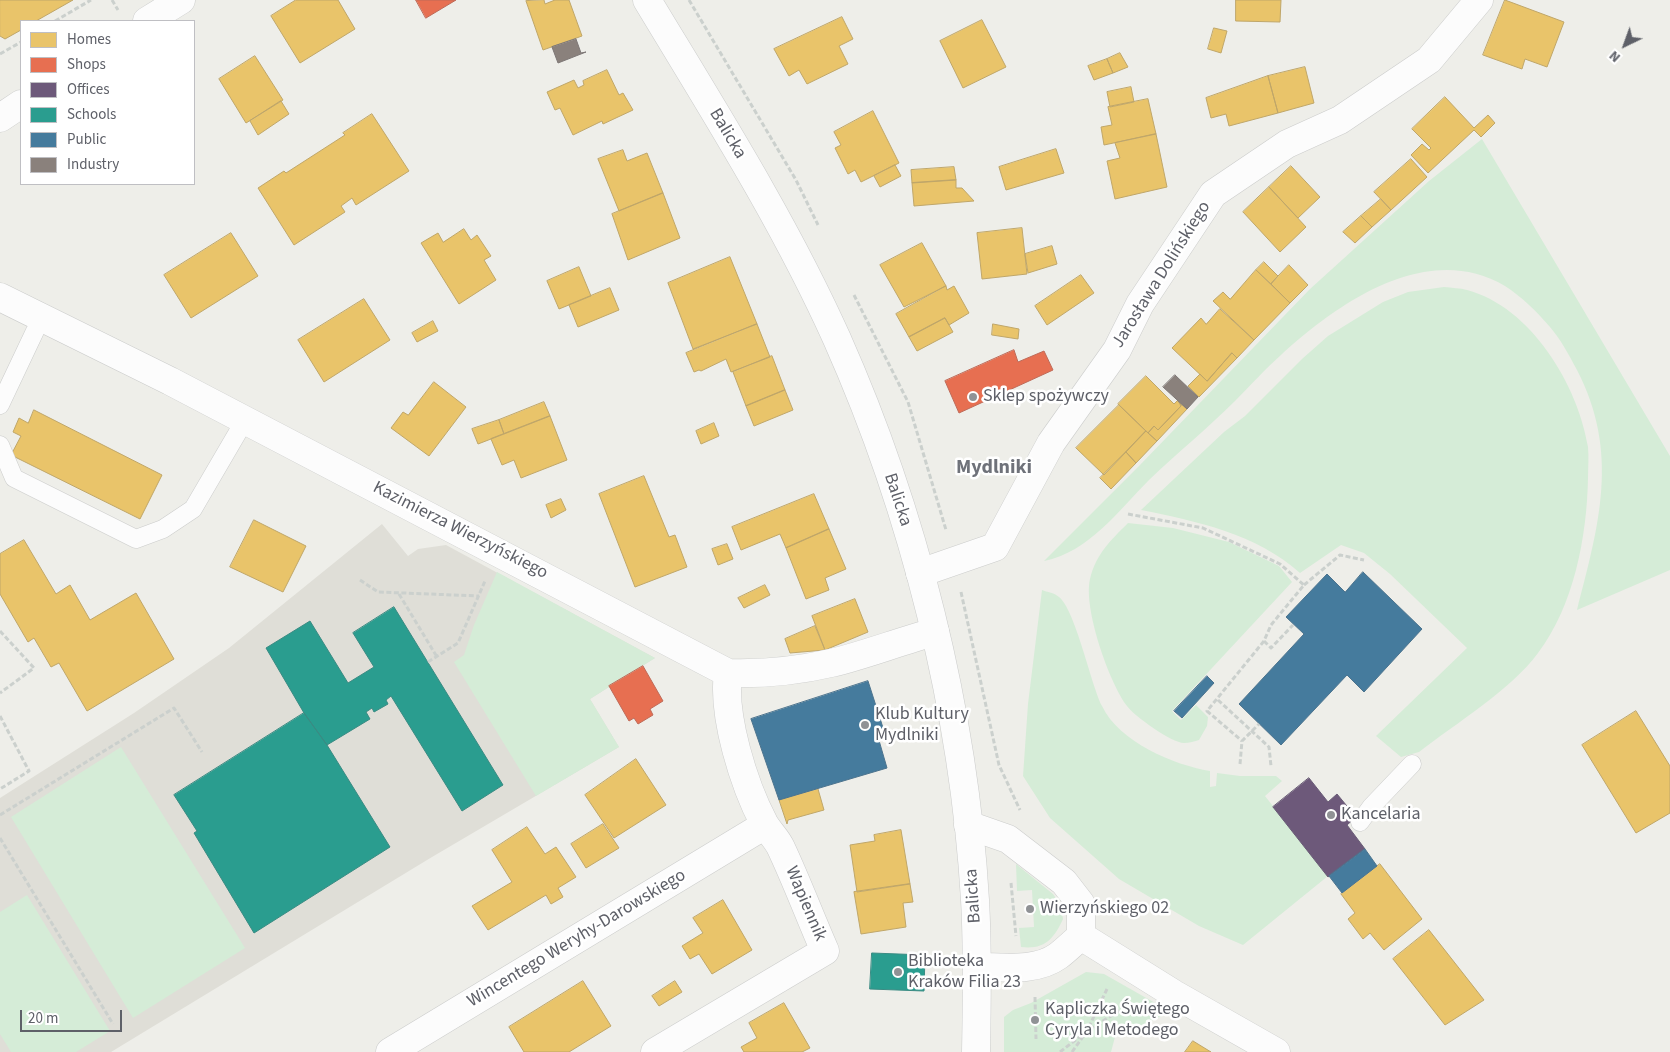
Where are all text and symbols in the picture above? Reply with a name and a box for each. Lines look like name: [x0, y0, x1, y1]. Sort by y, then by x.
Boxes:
legend: [20, 20, 195, 185]
north arrow: [1600, 20, 1650, 70]
text: Homes: [67, 29, 111, 50]
text: N: [1605, 46, 1625, 67]
text: Shops: [67, 54, 106, 75]
text: Offices: [67, 79, 110, 100]
text: Schools: [67, 104, 116, 125]
street label: Balicka: [704, 105, 750, 163]
text: Public: [67, 129, 106, 150]
text: Industry: [67, 154, 119, 175]
street label: Jarosława Dolińskiego: [1108, 198, 1216, 352]
place label: Sklep spożywczy: [983, 386, 1109, 408]
marker: Sklep spożywczy: [967, 391, 979, 403]
district label: Mydlniki: [956, 457, 1032, 481]
street label: Balicka: [878, 471, 916, 529]
street label: Kazimierza Wierzyńskiego: [369, 477, 551, 585]
place label: Klub Kultury Mydlniki: [875, 704, 969, 746]
marker: Klub Kultury Mydlniki: [859, 719, 871, 731]
place label: Kancelaria: [1341, 804, 1421, 826]
marker: Kancelaria: [1325, 809, 1337, 821]
street label: Wapiennik: [780, 863, 830, 945]
street label: Wincentego Weryhy-Darowskiego: [464, 865, 690, 1013]
street label: Balicka: [961, 868, 987, 924]
place label: Wierzyńskiego 02: [1040, 898, 1169, 920]
marker: Wierzyńskiego 02: [1024, 903, 1036, 915]
place label: Biblioteka Kraków Filia 23: [908, 951, 1021, 994]
marker: Biblioteka Kraków Filia 23: [892, 966, 904, 978]
place label: Kapliczka Świętego Cyryla i Metodego: [1045, 999, 1190, 1042]
scale bar: [22, 1000, 125, 1032]
text: 20 m: [28, 1008, 58, 1029]
marker: Kapliczka Świętego Cyryla i Metodego: [1029, 1014, 1041, 1026]

